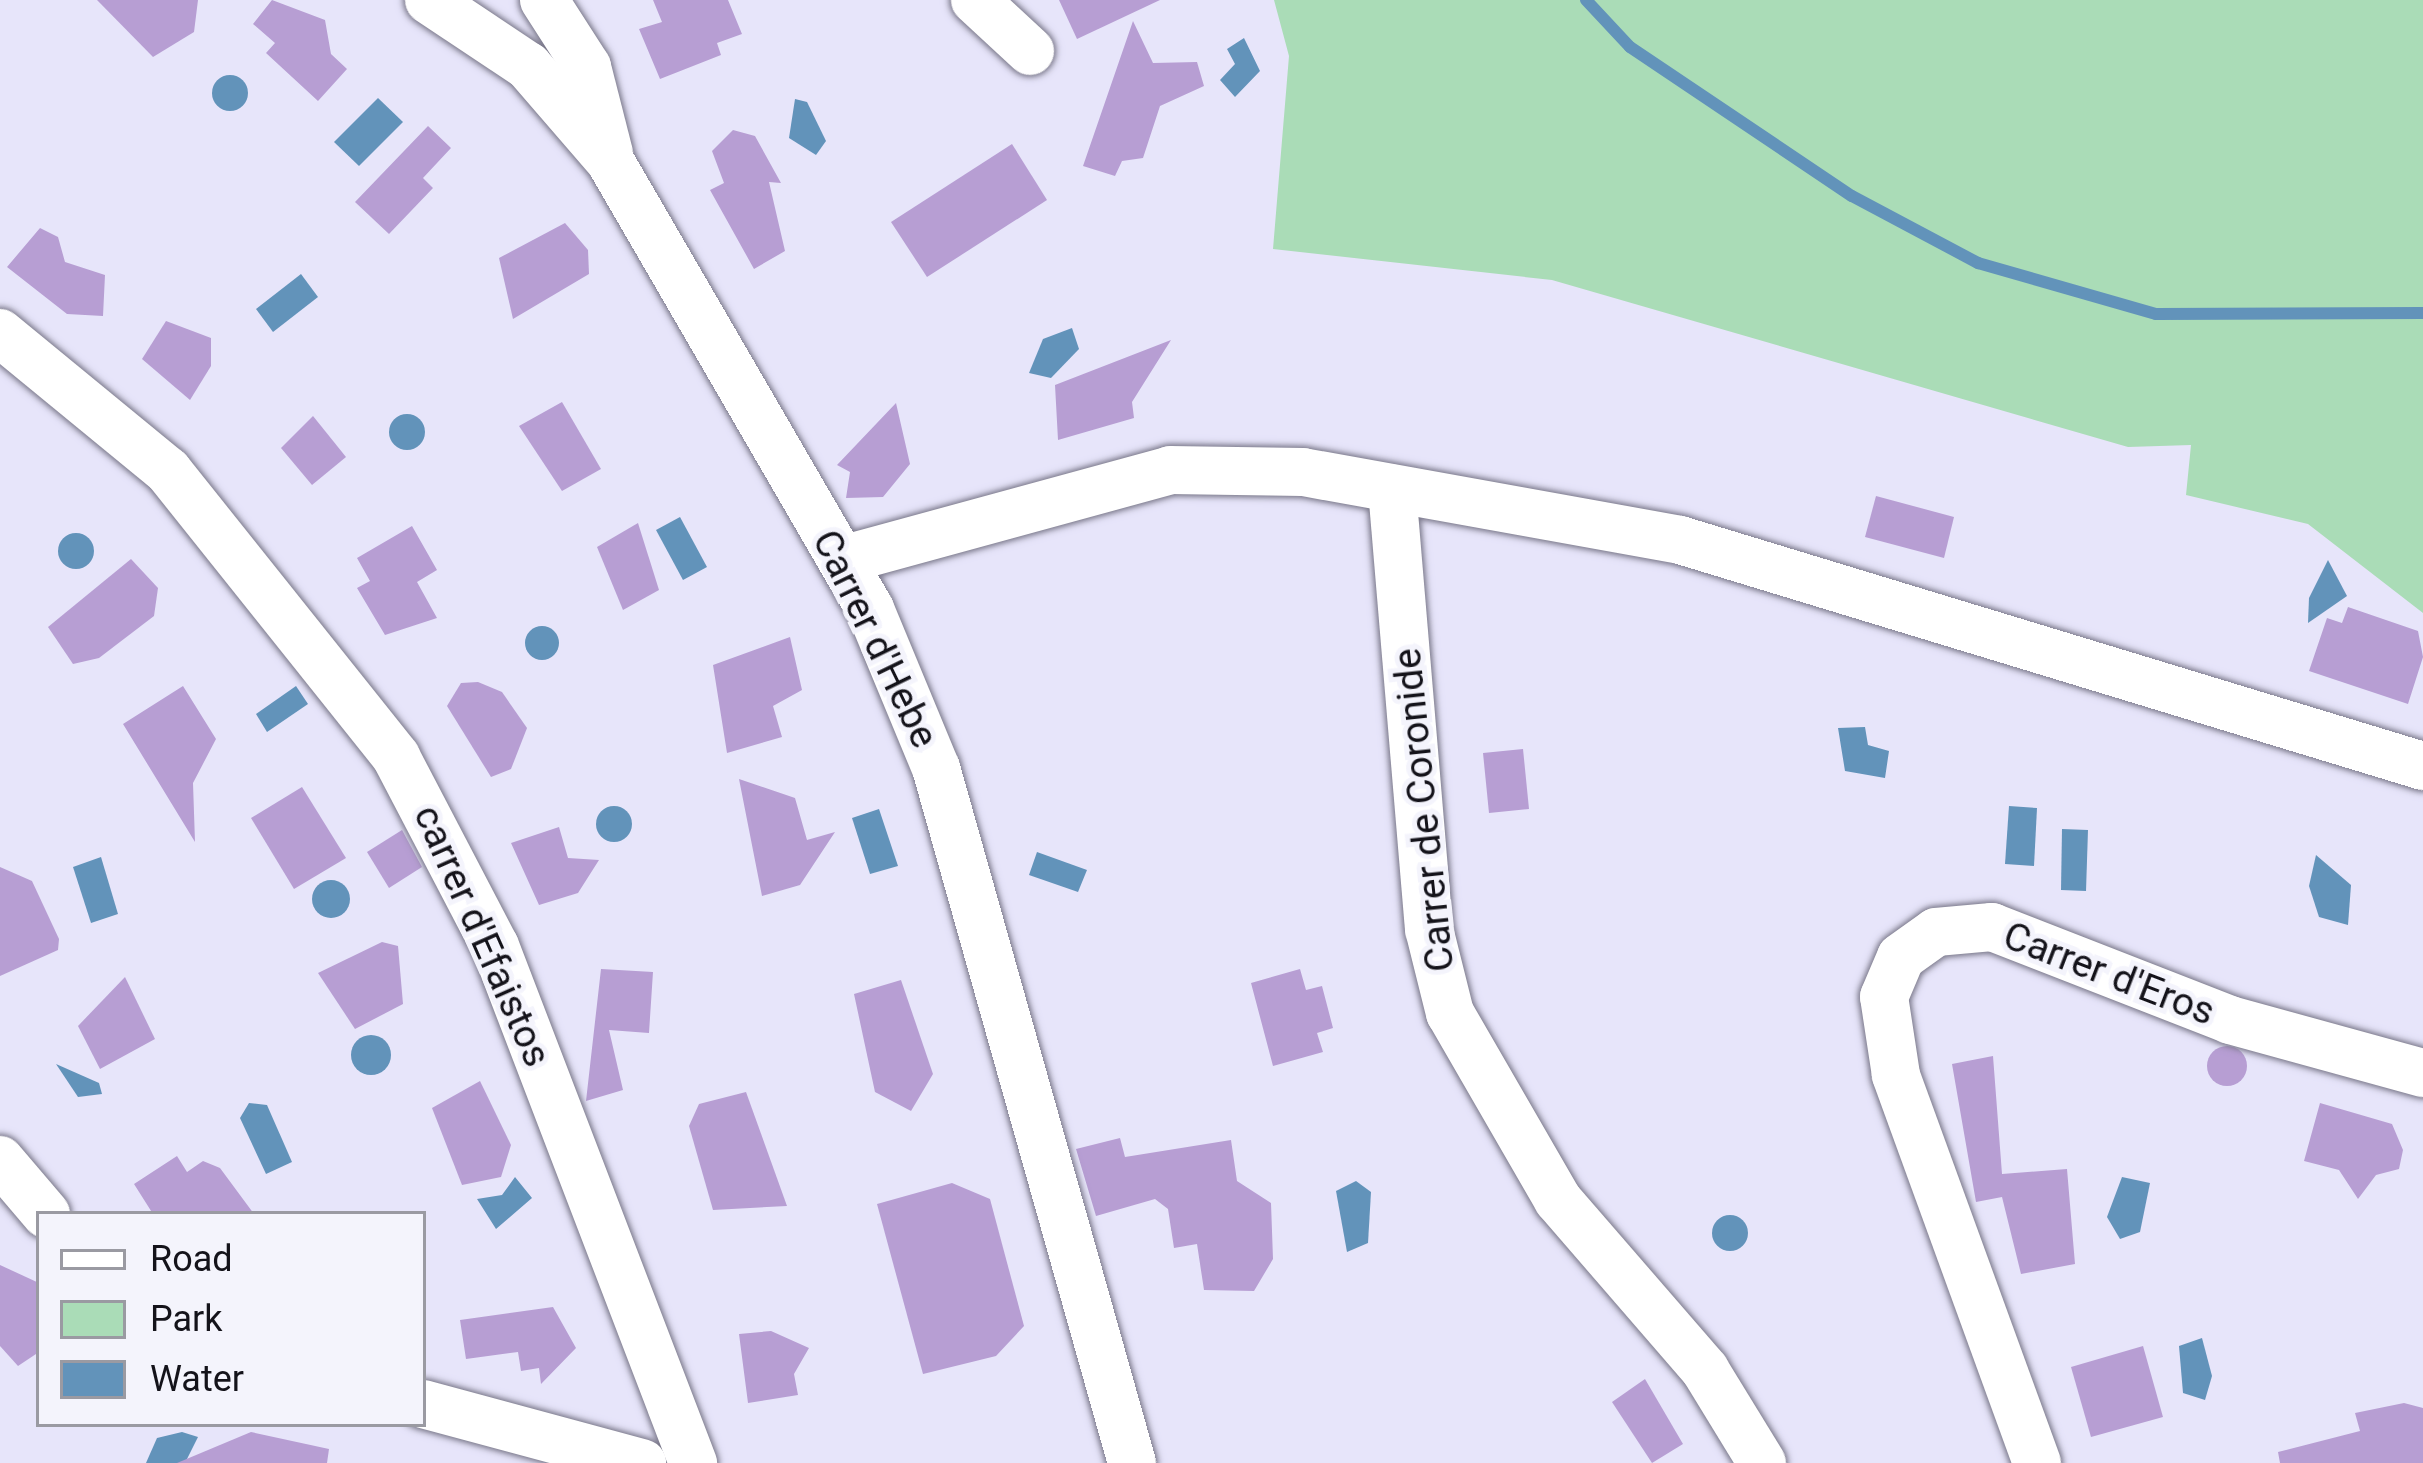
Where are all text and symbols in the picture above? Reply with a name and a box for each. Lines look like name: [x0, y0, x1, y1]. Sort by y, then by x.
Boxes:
street label: Carrer d'Hebe: [802, 523, 948, 755]
street label: Carrer de Coronide: [1384, 646, 1464, 974]
street label: carrer d'Efaistos: [403, 798, 561, 1074]
street label: Carrer d'Eros: [1997, 912, 2221, 1036]
legend: [36, 1211, 426, 1427]
text: Road: [150, 1238, 233, 1280]
text: Park: [150, 1298, 223, 1340]
text: Water: [150, 1358, 244, 1400]

